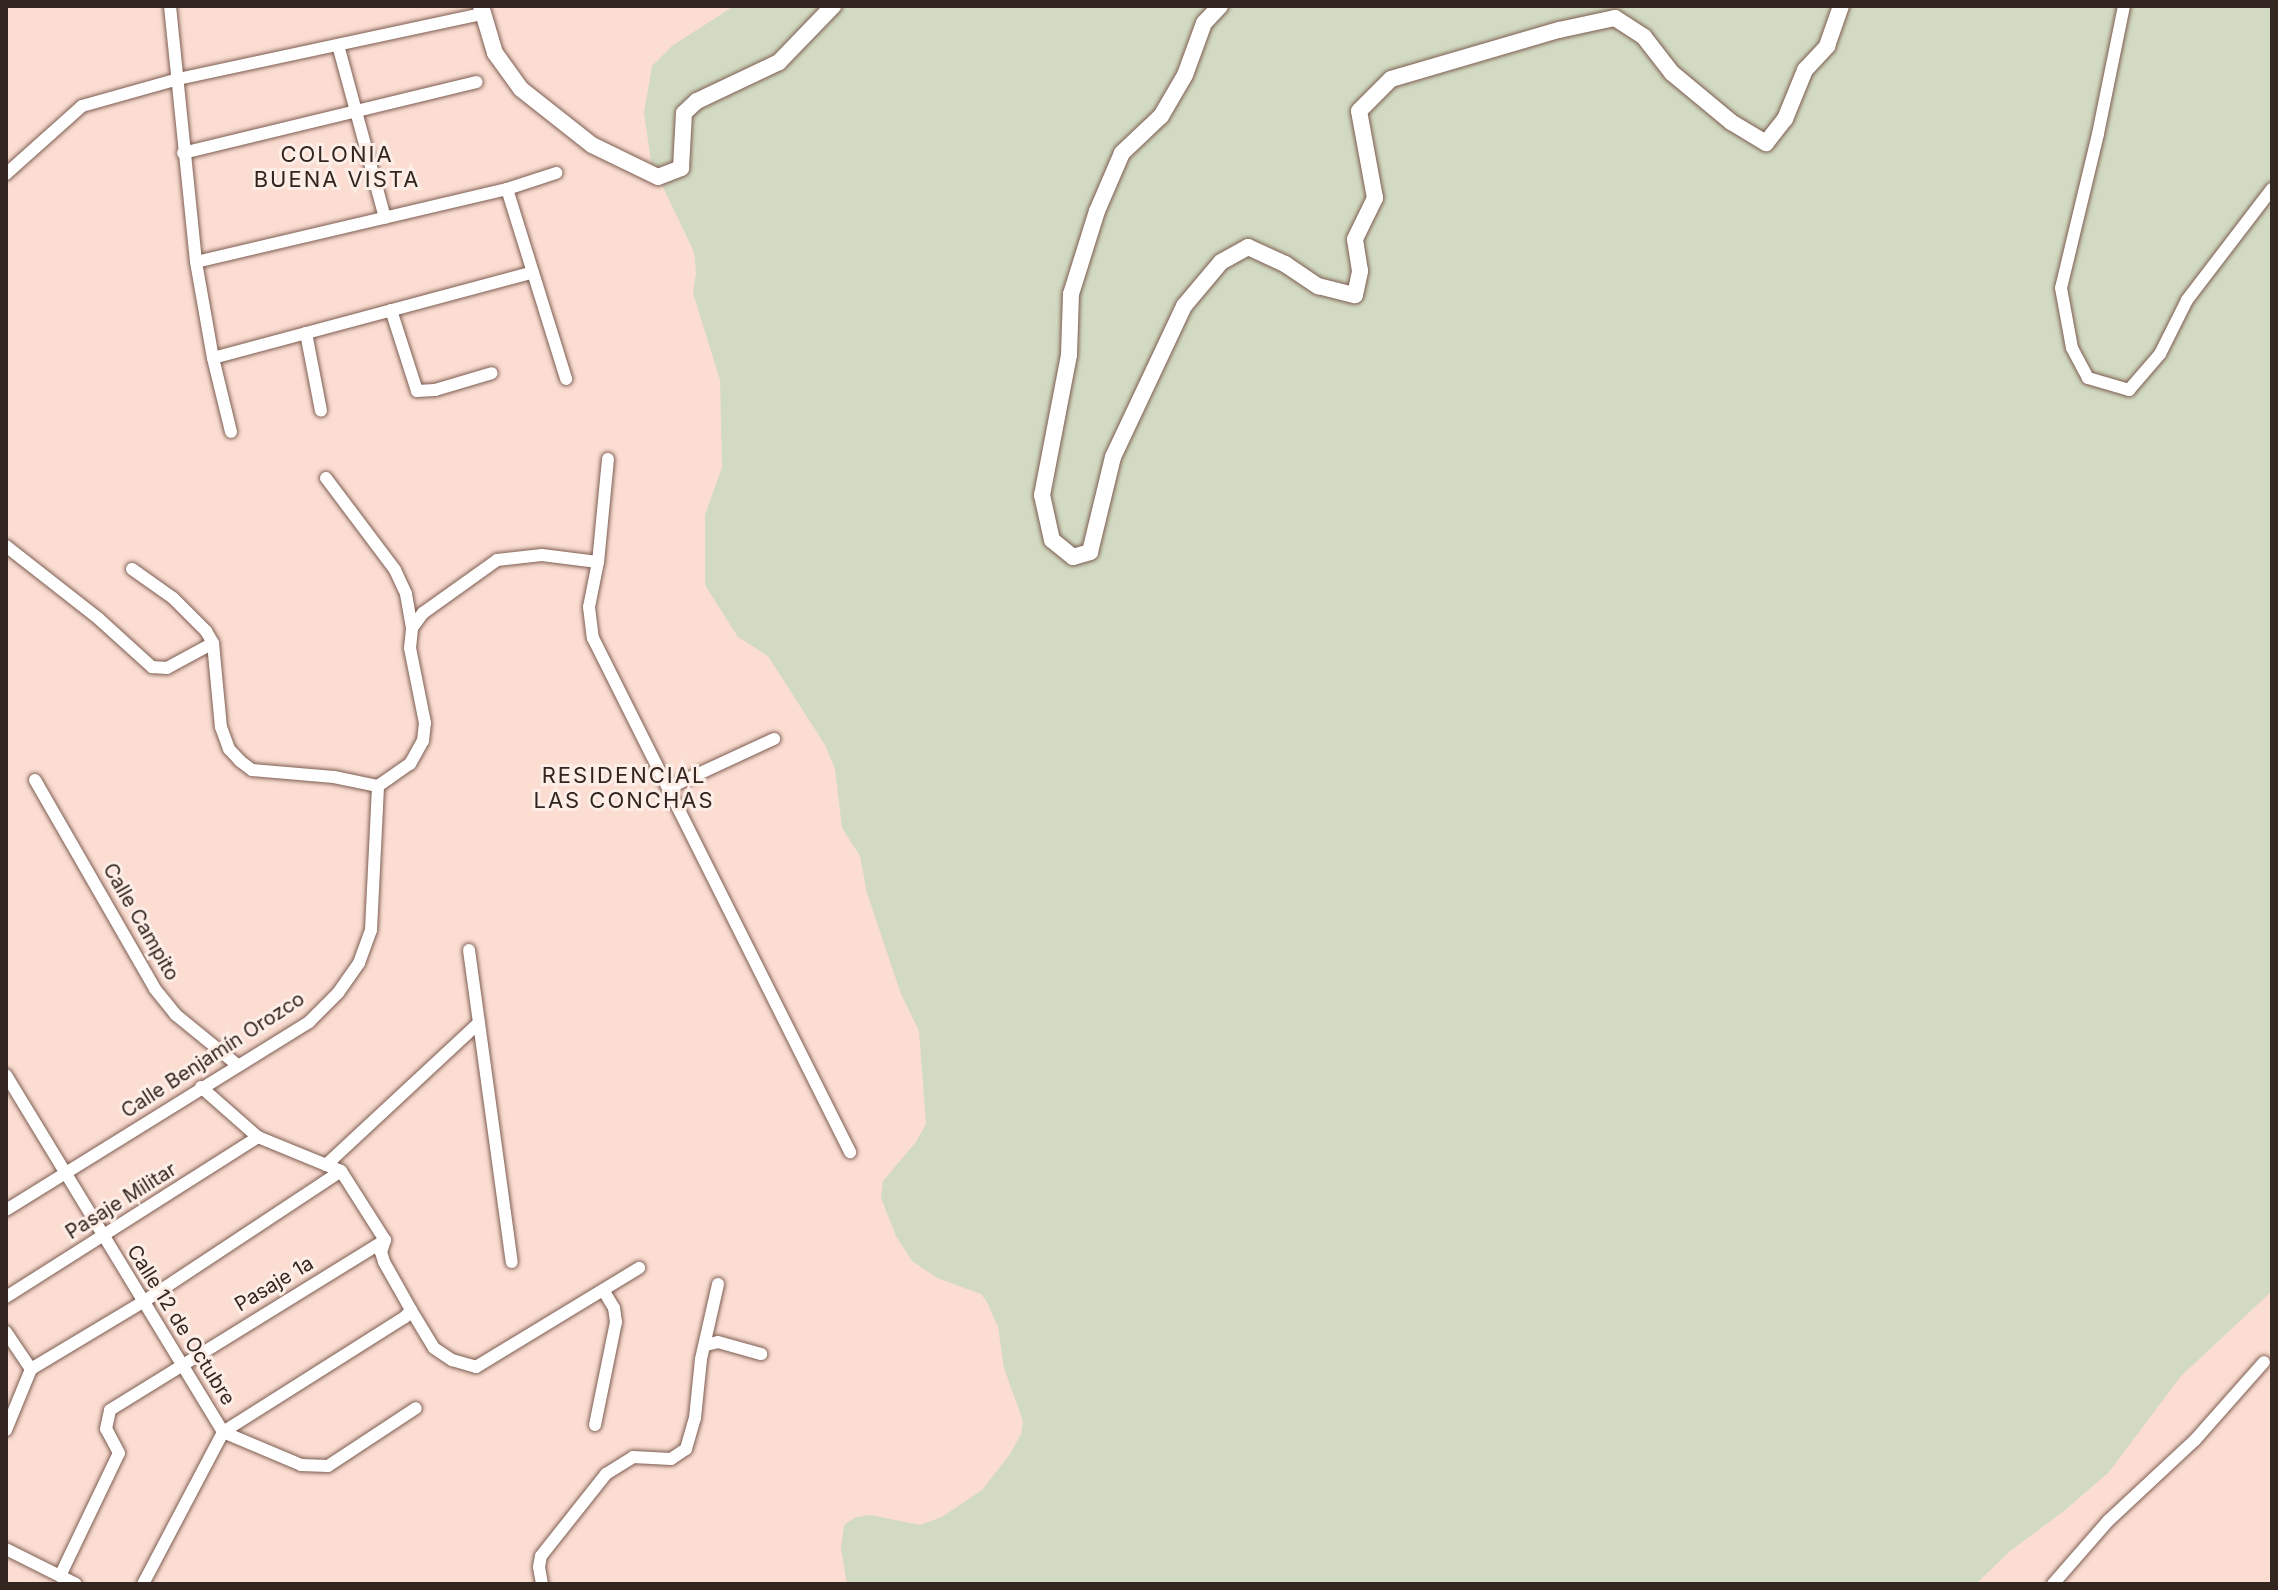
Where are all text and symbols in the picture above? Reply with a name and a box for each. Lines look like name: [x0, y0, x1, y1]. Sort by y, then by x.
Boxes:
district label: COLONIA BUENA VISTA: [254, 141, 420, 192]
district label: RESIDENCIAL LAS CONCHAS: [533, 762, 715, 814]
street label: Calle Campito: [98, 859, 184, 985]
street label: Calle Benjamín Orozco: [117, 987, 309, 1123]
street label: Pasaje Militar: [61, 1157, 181, 1245]
street label: Calle 12 de Octubre: [122, 1240, 240, 1410]
street label: Pasaje 1a: [230, 1251, 318, 1317]

